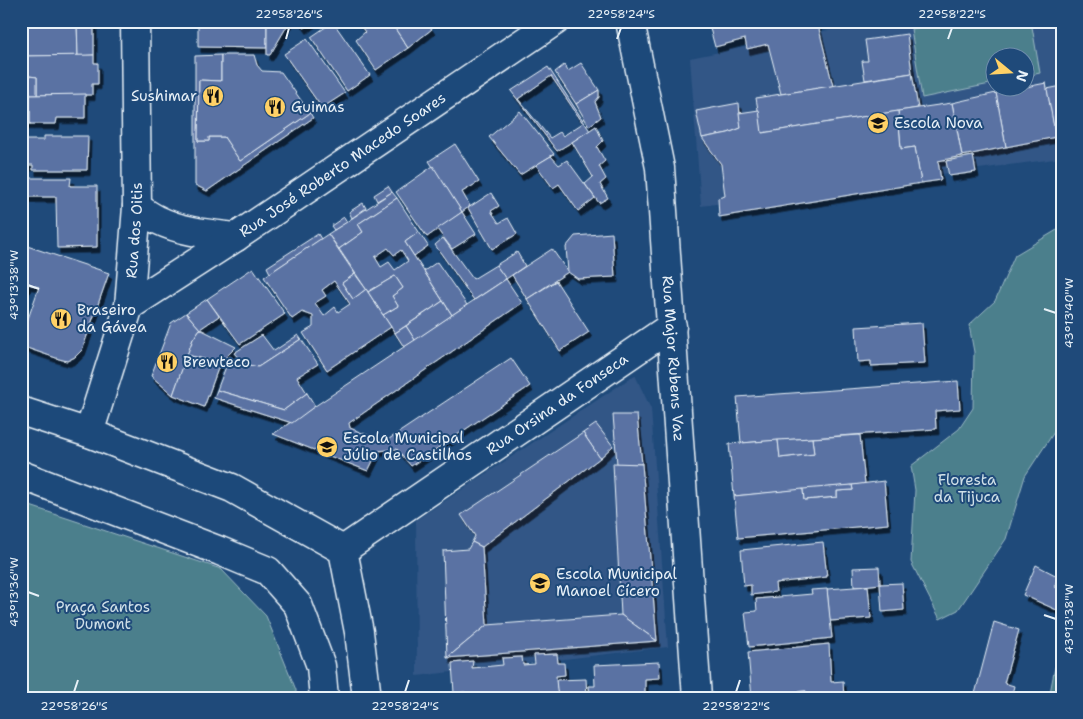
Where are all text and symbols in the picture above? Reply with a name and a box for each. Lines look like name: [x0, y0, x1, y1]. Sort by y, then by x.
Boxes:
text: 22°58'26"S: [255, 6, 323, 22]
text: 22°58'24"S: [587, 6, 655, 22]
text: 22°58'22"S: [918, 6, 986, 22]
north arrow: [986, 48, 1036, 98]
text: N: [1012, 68, 1033, 84]
restaurant icon: Sushimar: [201, 84, 225, 108]
place label: Sushimar: [131, 86, 197, 106]
street label: Rua José Roberto Macedo Soares: [235, 88, 450, 242]
restaurant icon: Guimas: [263, 95, 287, 119]
place label: Guimas: [291, 97, 345, 117]
school or university icon: Escola Nova: [866, 111, 890, 135]
place label: Escola Nova: [894, 113, 983, 133]
street label: Rua dos Oitis: [121, 182, 147, 279]
text: 43°13'38"W: [6, 250, 22, 320]
street label: Rua Major Rubens Vaz: [658, 275, 689, 442]
text: 43°13'40"W: [1061, 278, 1077, 348]
place label: Braseiro da Gávea: [77, 300, 147, 337]
restaurant icon: Braseiro da Gávea: [49, 307, 73, 331]
street label: Rua Orsina da Fonseca: [482, 349, 632, 460]
restaurant icon: Brewteco: [155, 350, 179, 374]
place label: Brewteco: [183, 352, 250, 372]
place label: Escola Municipal Júlio de Castilhos: [343, 428, 472, 465]
school or university icon: Escola Municipal Júlio de Castilhos: [315, 435, 339, 459]
park label: Floresta da Tijuca: [934, 470, 1001, 507]
text: 43°13'36"W: [6, 557, 22, 627]
place label: Escola Municipal Manoel Cícero: [556, 564, 677, 601]
school or university icon: Escola Municipal Manoel Cícero: [528, 571, 552, 595]
text: 43°13'38"W: [1061, 584, 1077, 654]
park label: Praça Santos Dumont: [56, 597, 150, 634]
text: 22°58'26"S: [40, 698, 108, 714]
text: 22°58'24"S: [371, 698, 439, 714]
text: 22°58'22"S: [702, 698, 770, 714]

